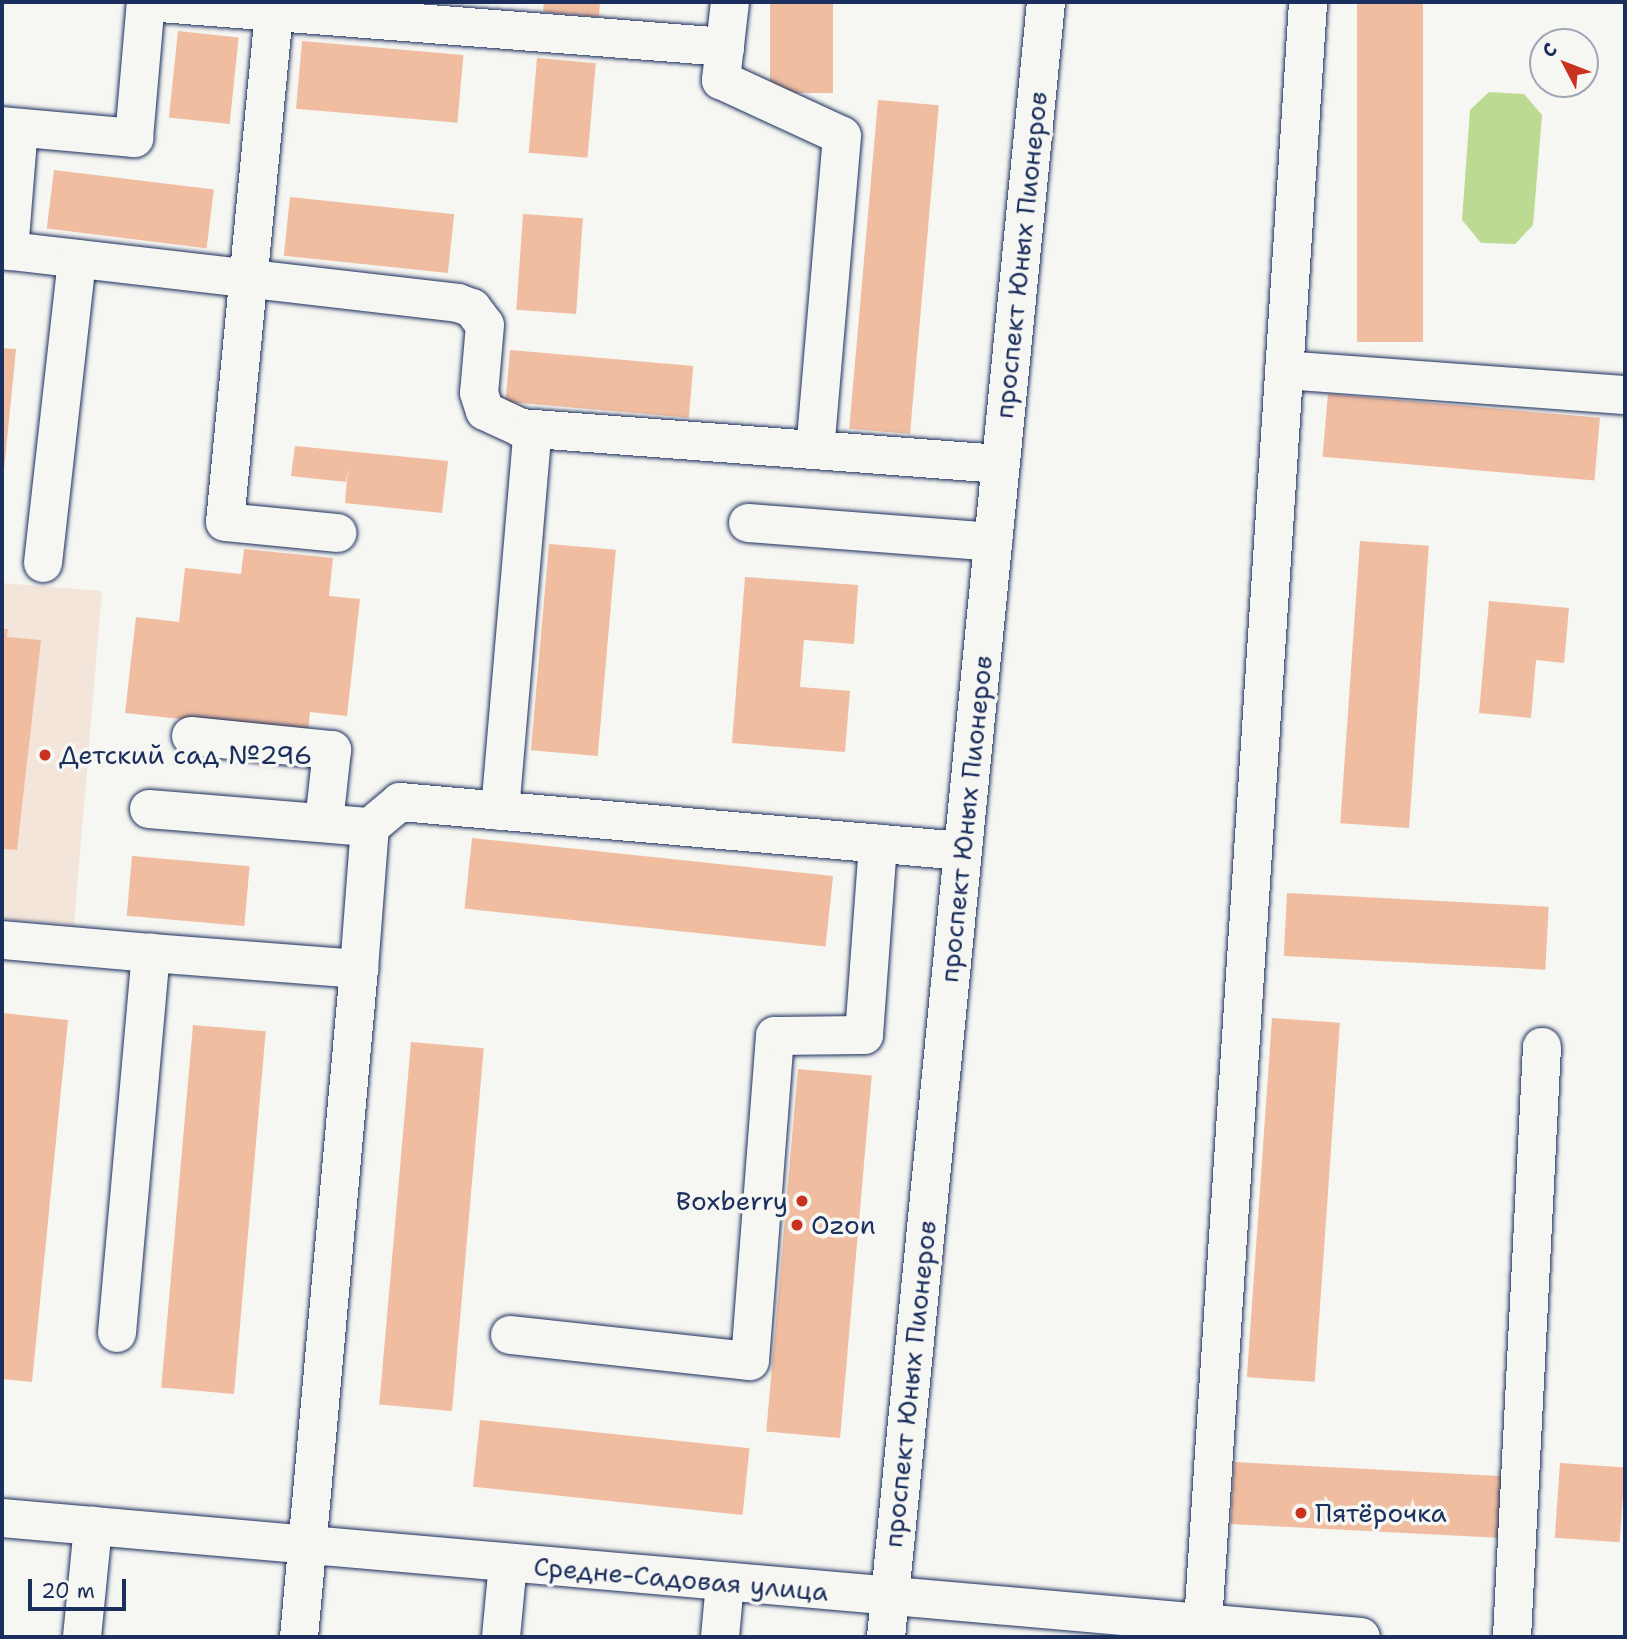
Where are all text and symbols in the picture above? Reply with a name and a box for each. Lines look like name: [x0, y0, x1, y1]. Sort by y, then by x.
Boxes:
north arrow: [1529, 28, 1599, 98]
text: С: [1536, 37, 1563, 63]
street label: проспект Юных Пионеров: [988, 90, 1054, 420]
street label: проспект Юных Пионеров: [933, 654, 999, 984]
place label: Детский сад №296: [59, 739, 312, 771]
marker: Детский сад №296: [37, 747, 53, 763]
place label: Boxberry: [676, 1185, 788, 1217]
marker: Boxberry: [794, 1193, 810, 1209]
place label: Ozon: [811, 1209, 876, 1241]
marker: Ozon: [789, 1217, 805, 1233]
street label: проспект Юных Пионеров: [877, 1219, 943, 1549]
place label: Пятёрочка: [1315, 1497, 1447, 1529]
marker: Пятёрочка: [1293, 1505, 1309, 1521]
street label: Средне-Садовая улица: [532, 1551, 830, 1607]
scale bar: [32, 1566, 130, 1610]
text: 20 m: [41, 1577, 95, 1605]

